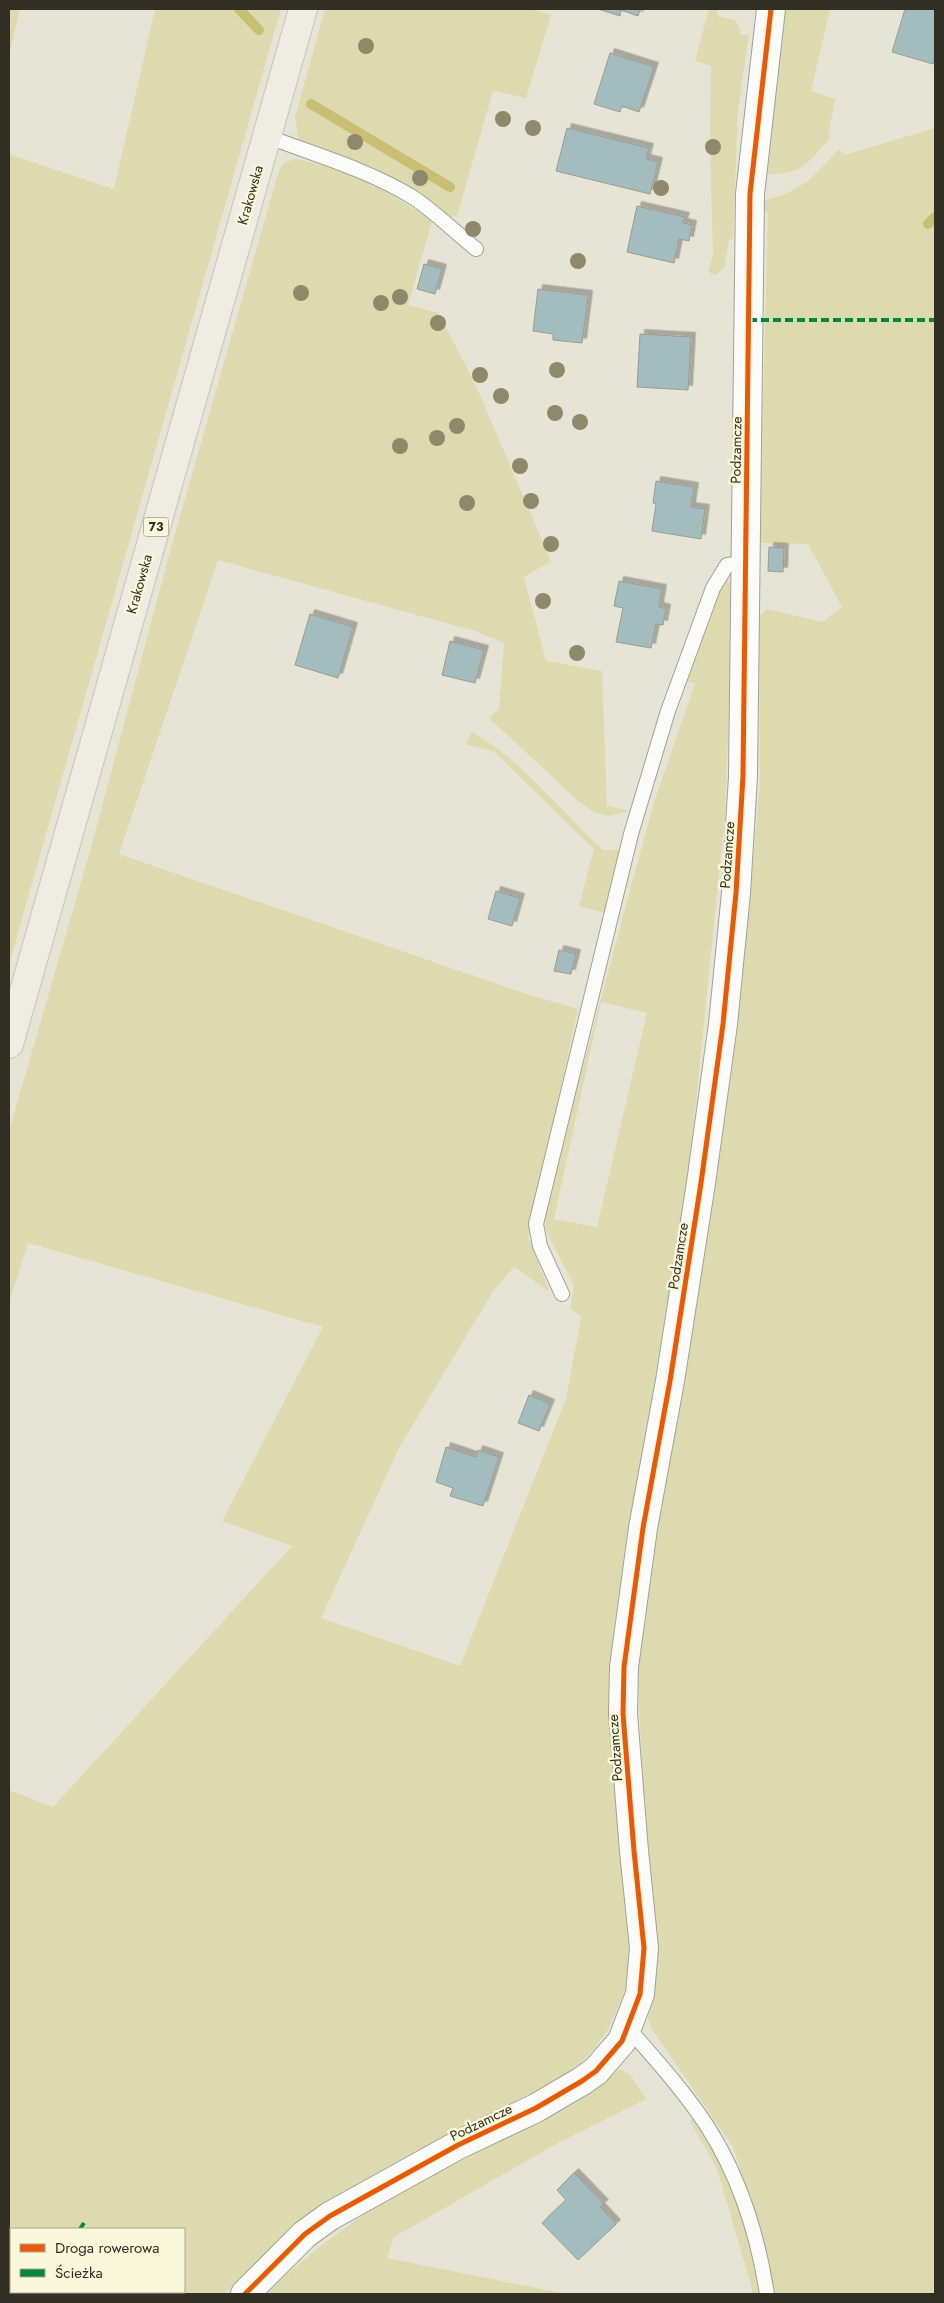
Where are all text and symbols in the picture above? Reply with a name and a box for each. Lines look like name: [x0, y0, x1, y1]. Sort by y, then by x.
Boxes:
street label: Krakowska: [232, 163, 268, 227]
street label: Podzamcze: [725, 416, 747, 484]
road number: 73: [144, 518, 168, 536]
street label: Krakowska: [121, 552, 157, 616]
street label: Podzamcze: [715, 821, 739, 889]
street label: Podzamcze: [663, 1221, 693, 1291]
street label: Podzamcze: [603, 1714, 627, 1782]
street label: Podzamcze: [446, 2098, 516, 2146]
legend: [10, 2228, 185, 2293]
text: Droga rowerowa: [55, 2237, 159, 2259]
text: Ścieżka: [55, 2262, 103, 2284]

